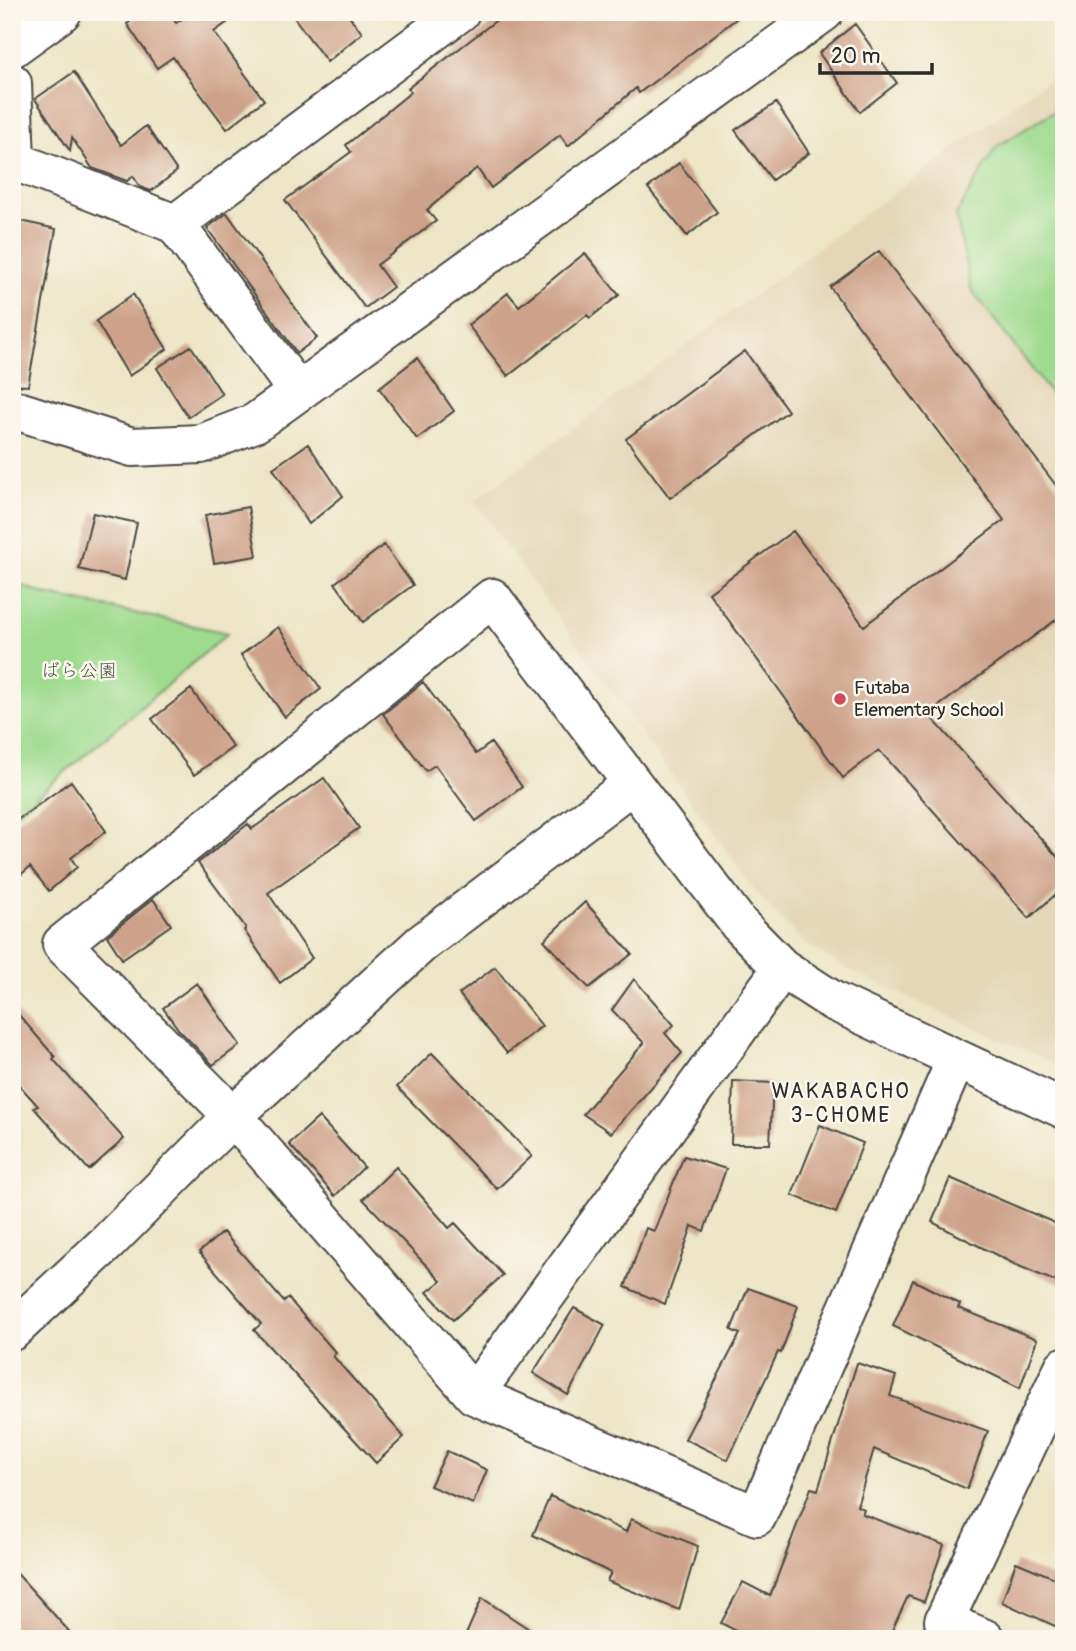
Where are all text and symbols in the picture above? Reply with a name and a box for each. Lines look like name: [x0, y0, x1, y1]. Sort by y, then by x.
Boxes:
scale bar: [820, 32, 932, 76]
text: 20 m: [831, 43, 880, 70]
park label: ばら公園: [41, 659, 117, 683]
place label: Futaba Elementary School: [854, 676, 1004, 722]
marker: Futaba Elementary School: [832, 691, 848, 707]
district label: WAKABACHO 3-CHOME: [771, 1078, 911, 1129]

